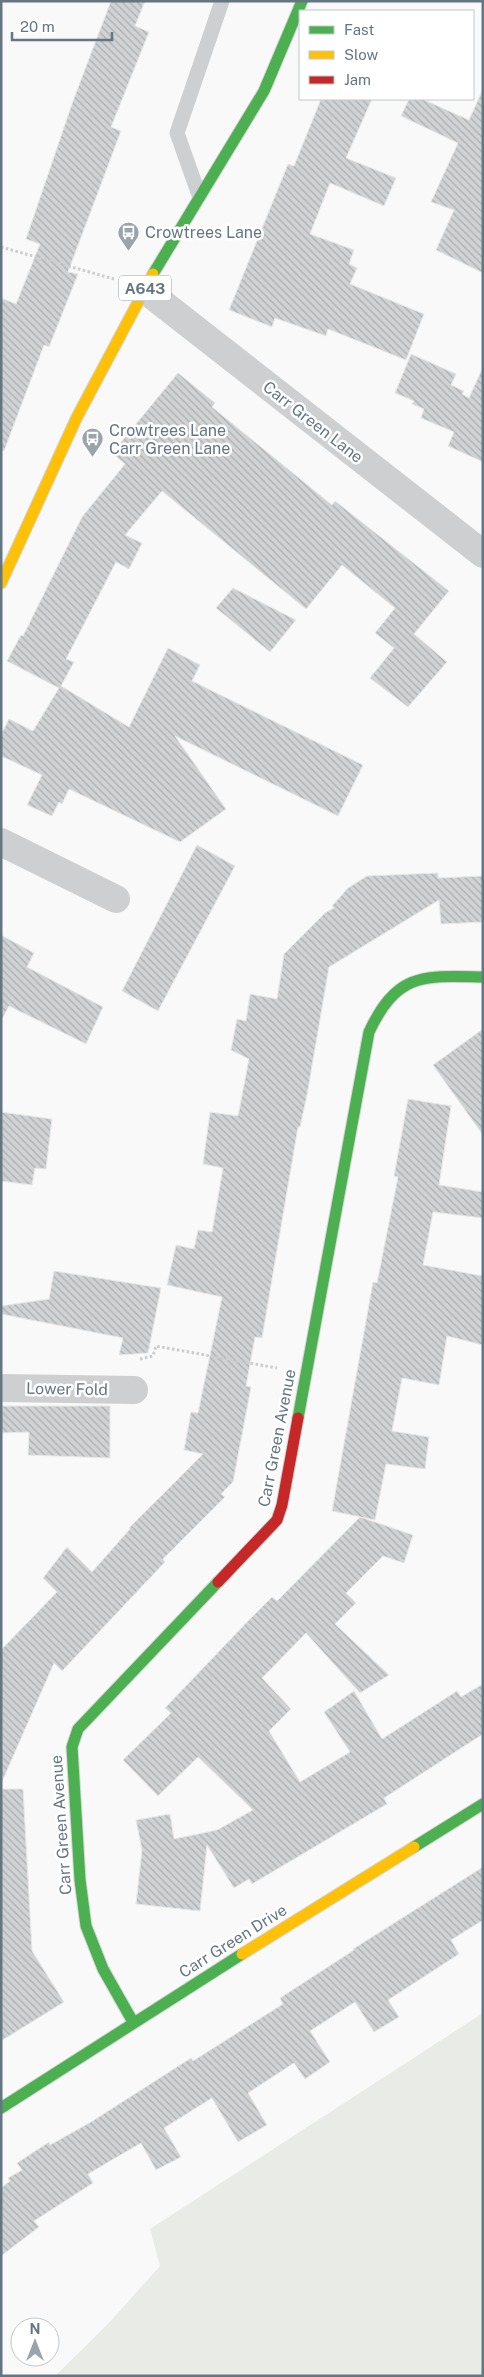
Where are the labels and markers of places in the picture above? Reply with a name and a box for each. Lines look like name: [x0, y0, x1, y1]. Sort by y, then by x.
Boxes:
bus stop icon: Crowtrees Lane: [117, 220, 141, 251]
place label: Crowtrees Lane: [145, 223, 262, 242]
place label: Crowtrees Lane Carr Green Lane: [109, 421, 230, 458]
bus stop icon: Crowtrees Lane Carr Green Lane: [81, 427, 105, 458]

